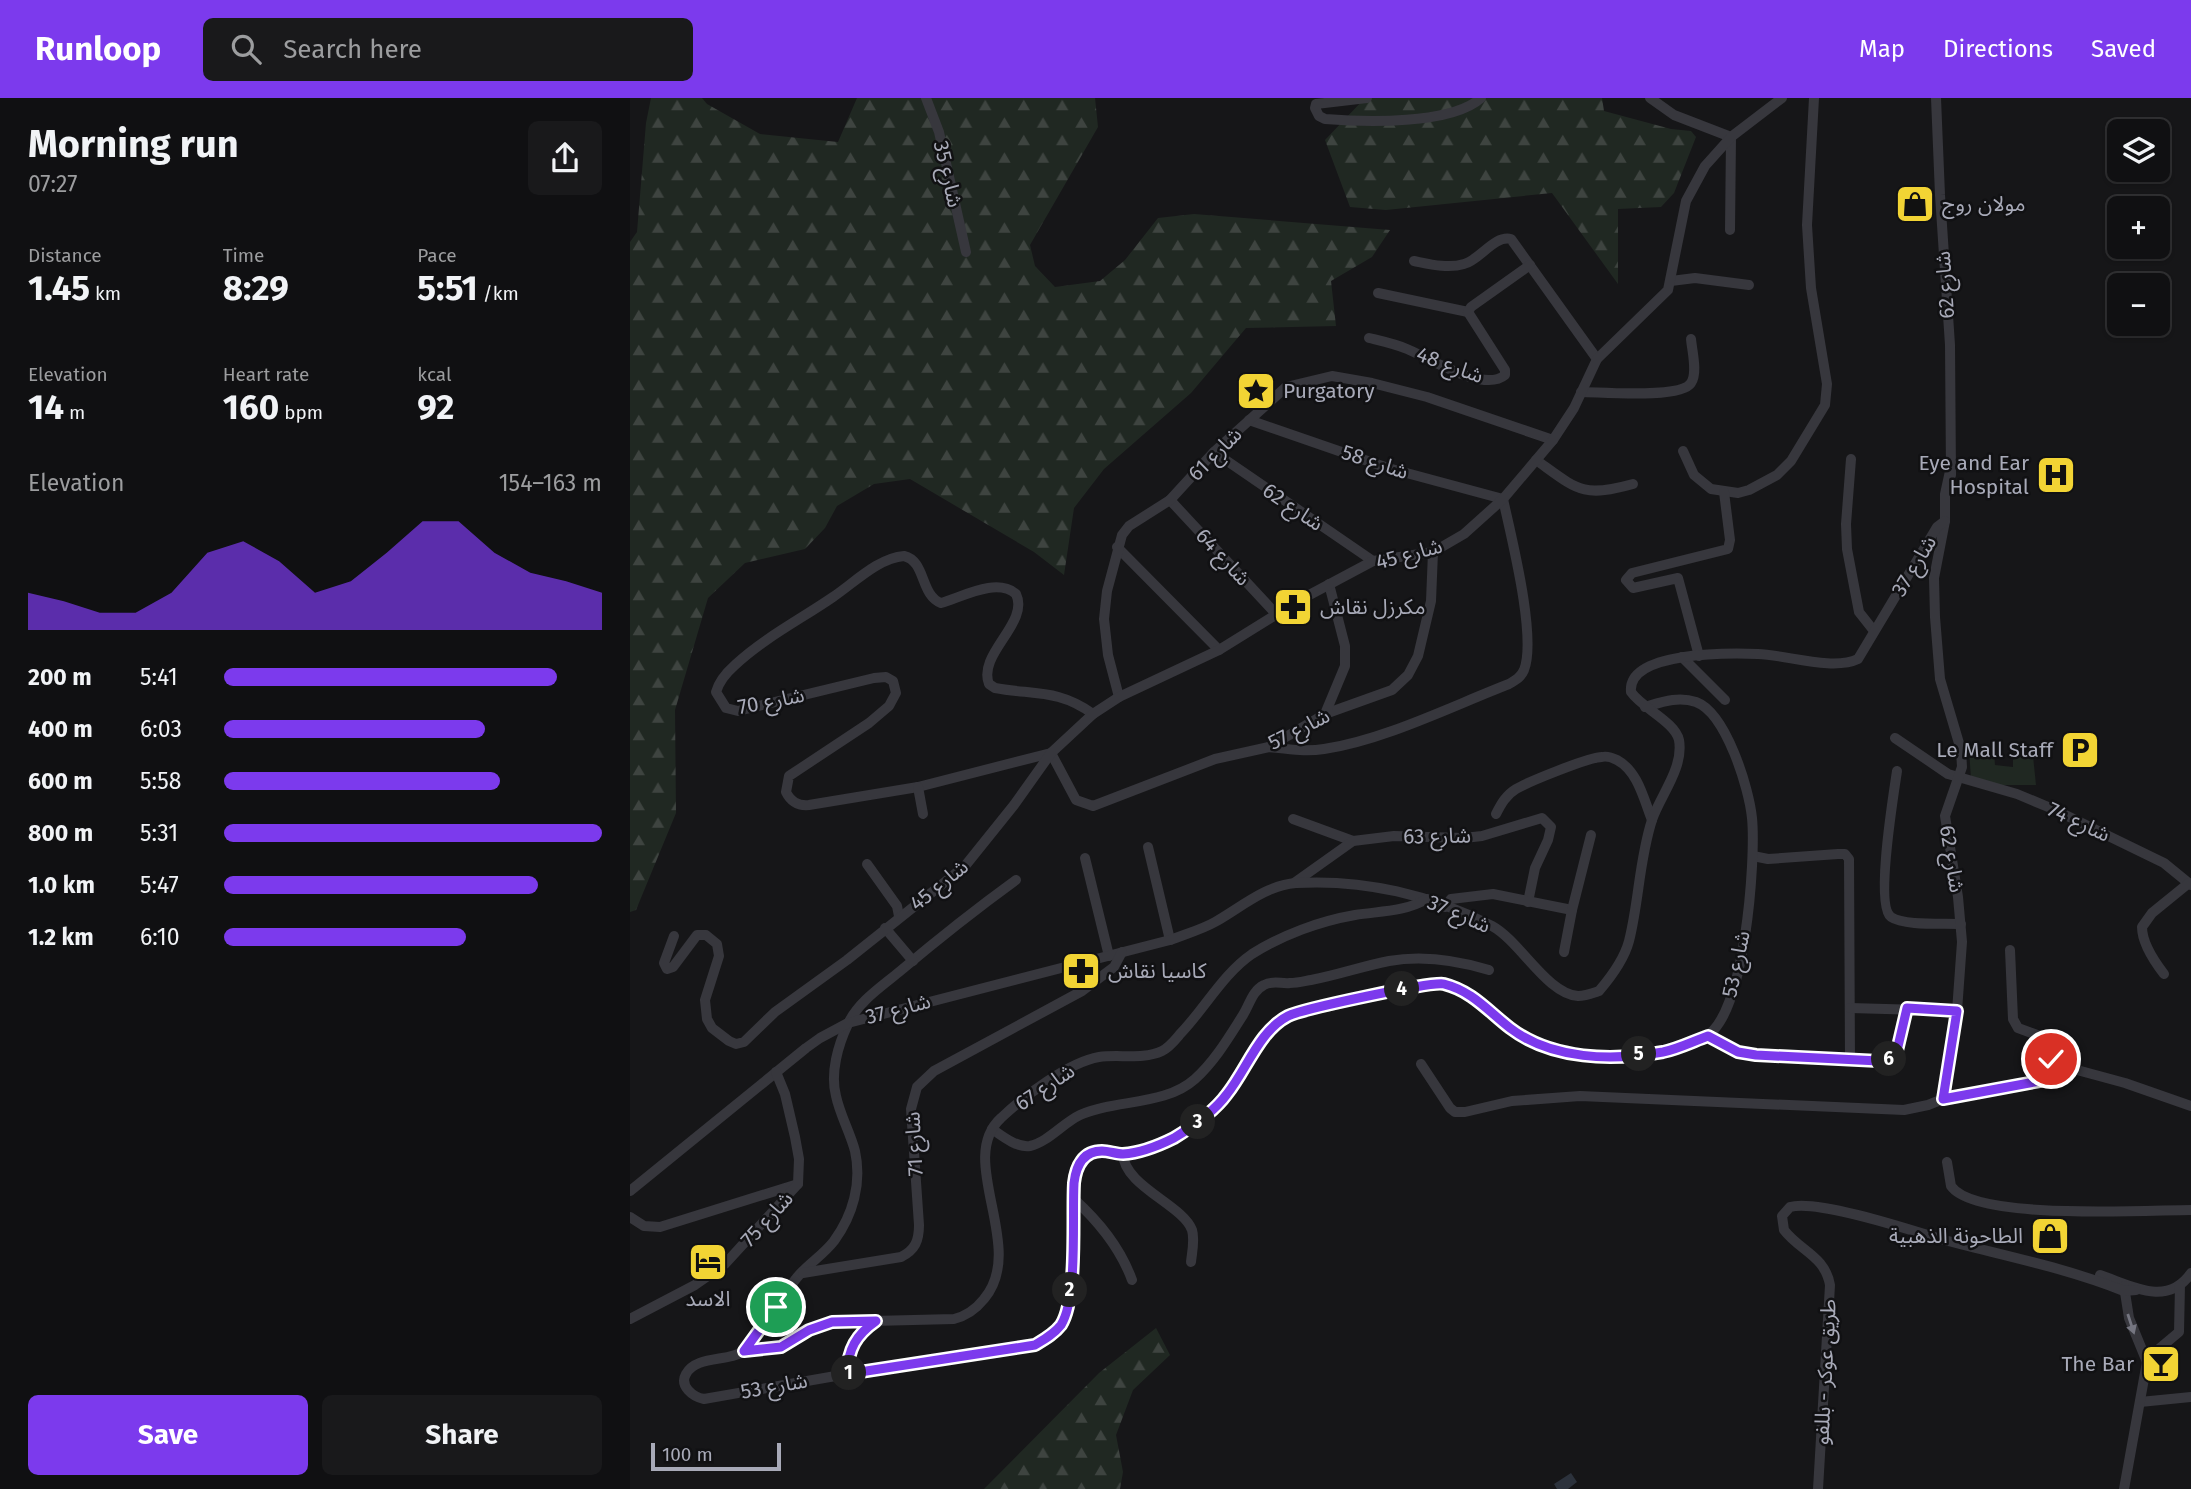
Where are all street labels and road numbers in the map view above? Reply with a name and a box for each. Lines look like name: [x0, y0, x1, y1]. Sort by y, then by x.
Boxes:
street label: شارع 35: [926, 138, 968, 210]
street label: شارع 62: [1930, 250, 1962, 320]
street label: شارع 48: [1412, 341, 1487, 391]
street label: شارع 61: [1183, 422, 1249, 488]
street label: شارع 58: [1338, 439, 1412, 487]
street label: شارع 62: [1256, 477, 1328, 538]
street label: شارع 64: [1189, 523, 1256, 592]
street label: شارع 37: [1886, 531, 1944, 602]
street label: شارع 45: [1373, 533, 1446, 577]
street label: شارع 70: [735, 682, 807, 722]
street label: شارع 57: [1264, 702, 1335, 757]
street label: شارع 74: [2043, 796, 2114, 850]
street label: شارع 63: [1403, 822, 1471, 852]
street label: شارع 62: [1932, 823, 1970, 895]
street label: شارع 45: [904, 854, 975, 918]
street label: شارع 37: [1423, 889, 1495, 941]
street label: شارع 53: [1716, 928, 1758, 1000]
street label: شارع 37: [863, 988, 934, 1032]
street label: شارع 67: [1010, 1058, 1081, 1118]
street label: شارع 71: [899, 1111, 931, 1177]
street label: شارع 75: [735, 1186, 800, 1254]
street label: طريق عوكر - بللفو: [1808, 1298, 1842, 1446]
street label: شارع 53: [739, 1367, 810, 1407]

